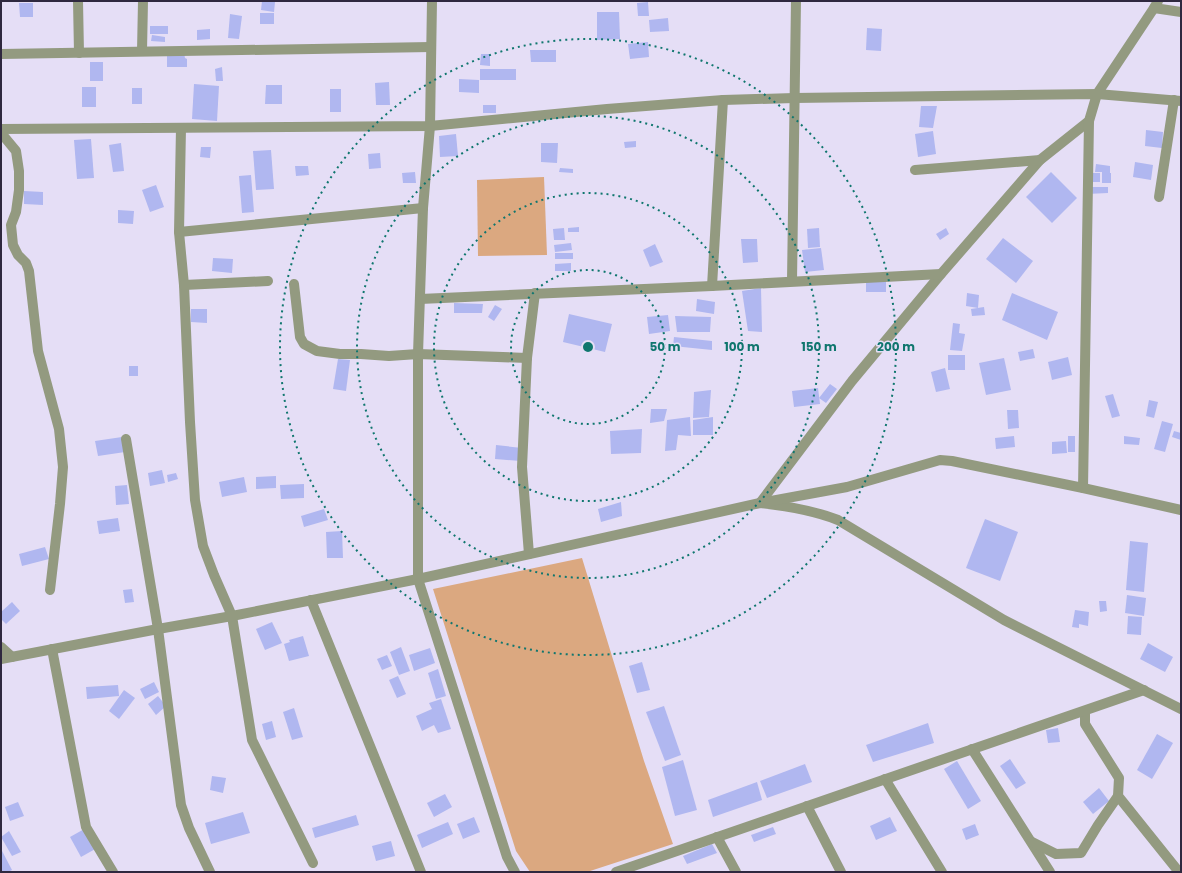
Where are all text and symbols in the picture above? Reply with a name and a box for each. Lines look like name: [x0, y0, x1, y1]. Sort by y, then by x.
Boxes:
text: 50 m: [650, 338, 681, 355]
text: 100 m: [724, 338, 760, 355]
text: 150 m: [801, 338, 837, 355]
text: 200 m: [877, 338, 915, 355]
centre of rings: [581, 340, 595, 354]

